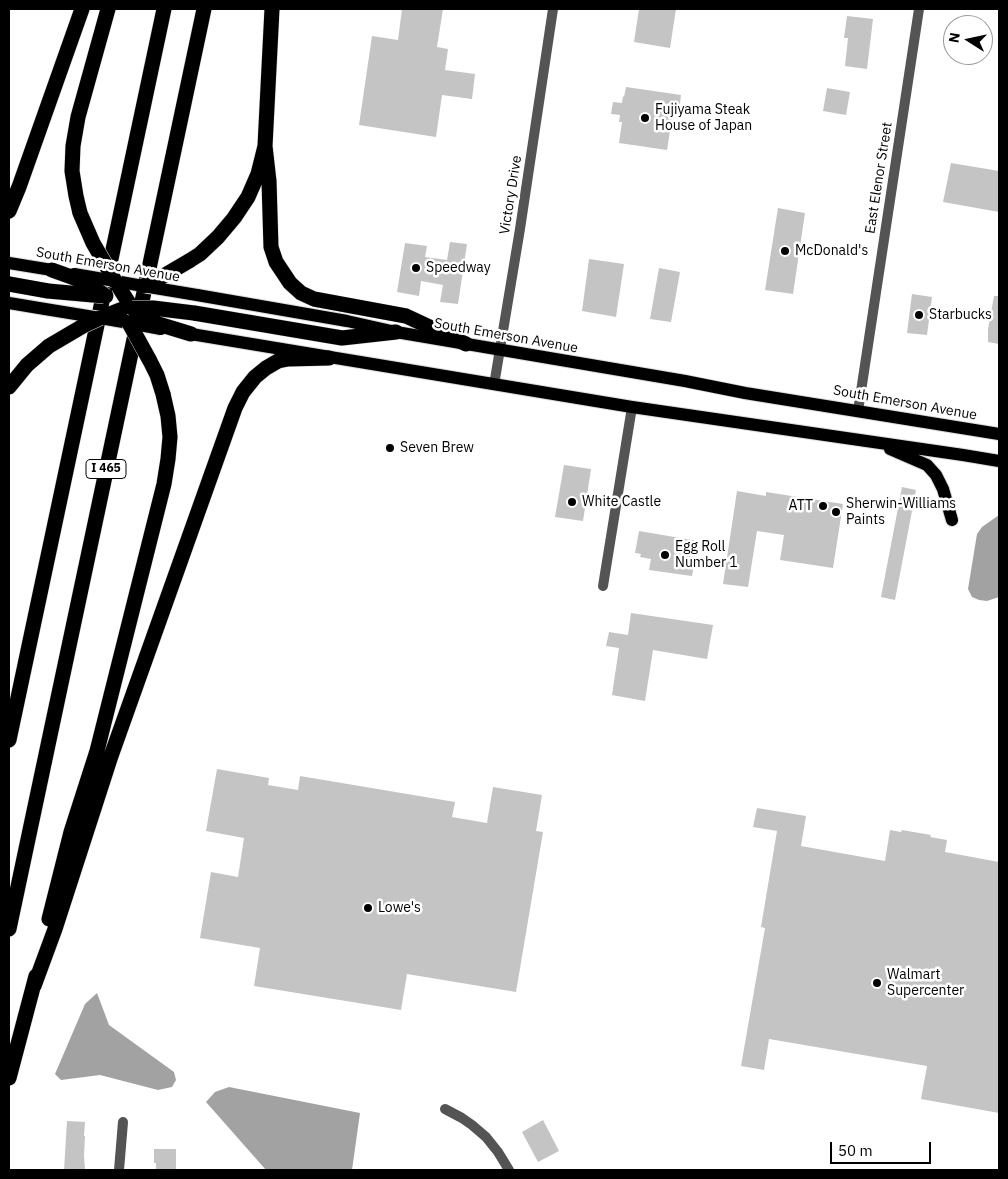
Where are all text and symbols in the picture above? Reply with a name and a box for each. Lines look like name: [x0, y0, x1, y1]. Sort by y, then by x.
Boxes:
north arrow: [943, 15, 993, 65]
text: N: [944, 31, 964, 44]
place label: Fujiyama Steak House of Japan: [655, 102, 752, 134]
marker: Fujiyama Steak House of Japan: [639, 112, 651, 124]
street label: East Elenor Street: [862, 121, 896, 235]
street label: Victory Drive: [496, 154, 526, 236]
place label: McDonald's: [795, 243, 868, 259]
street label: South Emerson Avenue: [35, 244, 181, 286]
marker: McDonald's: [779, 245, 791, 257]
place label: Speedway: [426, 260, 491, 276]
marker: Speedway: [410, 262, 422, 274]
place label: Starbucks: [929, 307, 992, 323]
marker: Starbucks: [913, 309, 925, 321]
street label: South Emerson Avenue: [433, 315, 579, 357]
street label: South Emerson Avenue: [832, 382, 978, 424]
place label: Seven Brew: [400, 440, 474, 456]
marker: Seven Brew: [384, 442, 396, 454]
road number: I 465: [86, 459, 126, 478]
place label: White Castle: [582, 494, 661, 510]
marker: White Castle: [566, 496, 578, 508]
place label: Sherwin-Williams Paints: [846, 496, 956, 528]
place label: ATT: [789, 498, 813, 514]
marker: ATT: [817, 500, 829, 512]
marker: Sherwin-Williams Paints: [830, 506, 842, 518]
place label: Egg Roll Number 1: [675, 539, 738, 572]
marker: Egg Roll Number 1: [659, 549, 671, 561]
place label: Lowe's: [378, 900, 421, 916]
marker: Lowe's: [362, 902, 374, 914]
place label: Walmart Supercenter: [887, 967, 964, 1000]
marker: Walmart Supercenter: [871, 977, 883, 989]
scale bar: [833, 1132, 934, 1164]
text: 50 m: [838, 1141, 873, 1160]

